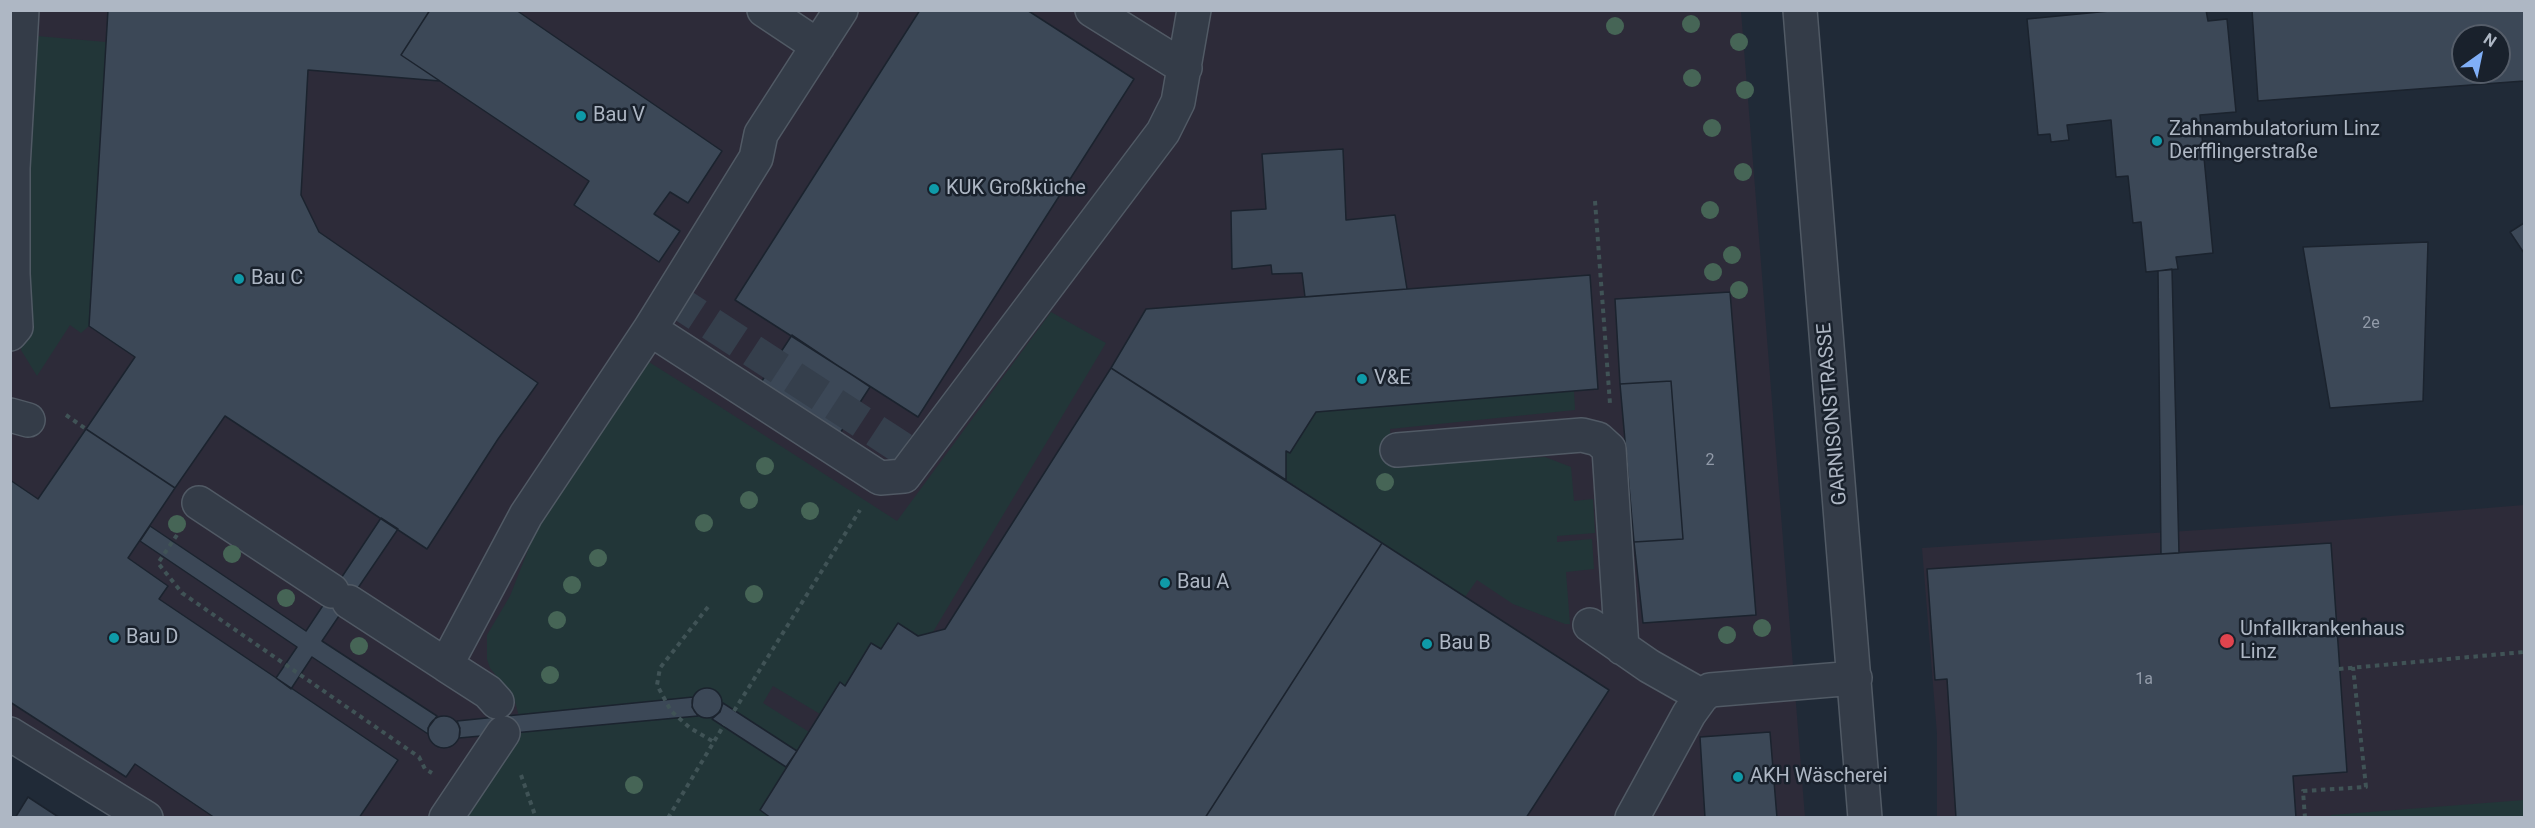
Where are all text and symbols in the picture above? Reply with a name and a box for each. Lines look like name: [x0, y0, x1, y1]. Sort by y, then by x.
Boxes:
north arrow: [2451, 24, 2511, 84]
text: N: [2480, 29, 2500, 51]
place label: Bau V: [593, 104, 645, 128]
marker: Bau V: [574, 109, 588, 123]
place label: Zahnambulatorium Linz Derfflingerstraße: [2169, 118, 2380, 165]
marker: Zahnambulatorium Linz Derfflingerstraße: [2150, 134, 2164, 148]
place label: KUK Großküche: [946, 177, 1086, 201]
marker: KUK Großküche: [927, 182, 941, 196]
place label: Bau C: [251, 267, 303, 291]
marker: Bau C: [232, 272, 246, 286]
house number: 2e: [2362, 314, 2380, 334]
street label: GARNISONSTRASSE: [1813, 322, 1853, 506]
place label: V&E: [1374, 367, 1411, 391]
marker: V&E: [1355, 372, 1369, 386]
house number: 2: [1706, 451, 1714, 471]
place label: Bau A: [1177, 571, 1229, 595]
marker: Bau A: [1158, 576, 1172, 590]
place label: Unfallkrankenhaus Linz: [2240, 618, 2405, 665]
place label: Bau D: [126, 626, 178, 650]
marker: Bau D: [107, 631, 121, 645]
place label: Bau B: [1439, 632, 1491, 656]
marker: Unfallkrankenhaus Linz: [2218, 632, 2236, 650]
marker: Bau B: [1420, 637, 1434, 651]
house number: 1a: [2135, 670, 2153, 690]
place label: AKH Wäscherei: [1750, 765, 1888, 789]
marker: AKH Wäscherei: [1731, 770, 1745, 784]

